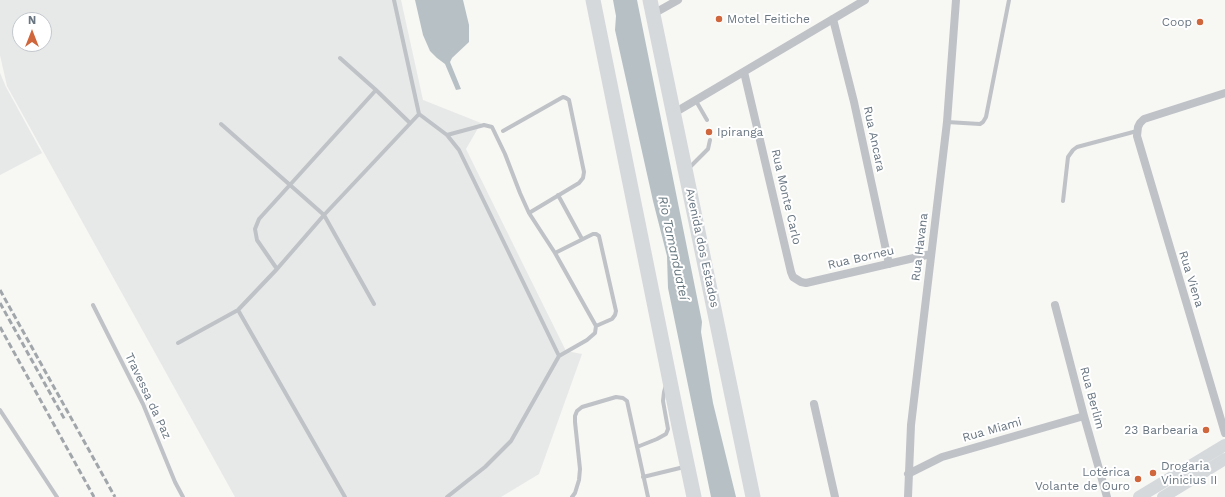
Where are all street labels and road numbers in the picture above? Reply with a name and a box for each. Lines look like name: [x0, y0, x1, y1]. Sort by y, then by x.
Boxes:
street label: Rua Ancara: [860, 105, 888, 173]
street label: Rua Monte Carlo: [768, 148, 804, 246]
street label: Avenida dos Estados: [682, 187, 722, 309]
street label: Rua Havana: [909, 212, 931, 282]
street label: Rua Borneu: [826, 243, 896, 273]
street label: Rua Viena: [1176, 249, 1206, 309]
street label: Travessa da Paz: [122, 351, 174, 441]
street label: Rua Berlim: [1077, 365, 1107, 431]
street label: Rua Miami: [961, 415, 1023, 445]

